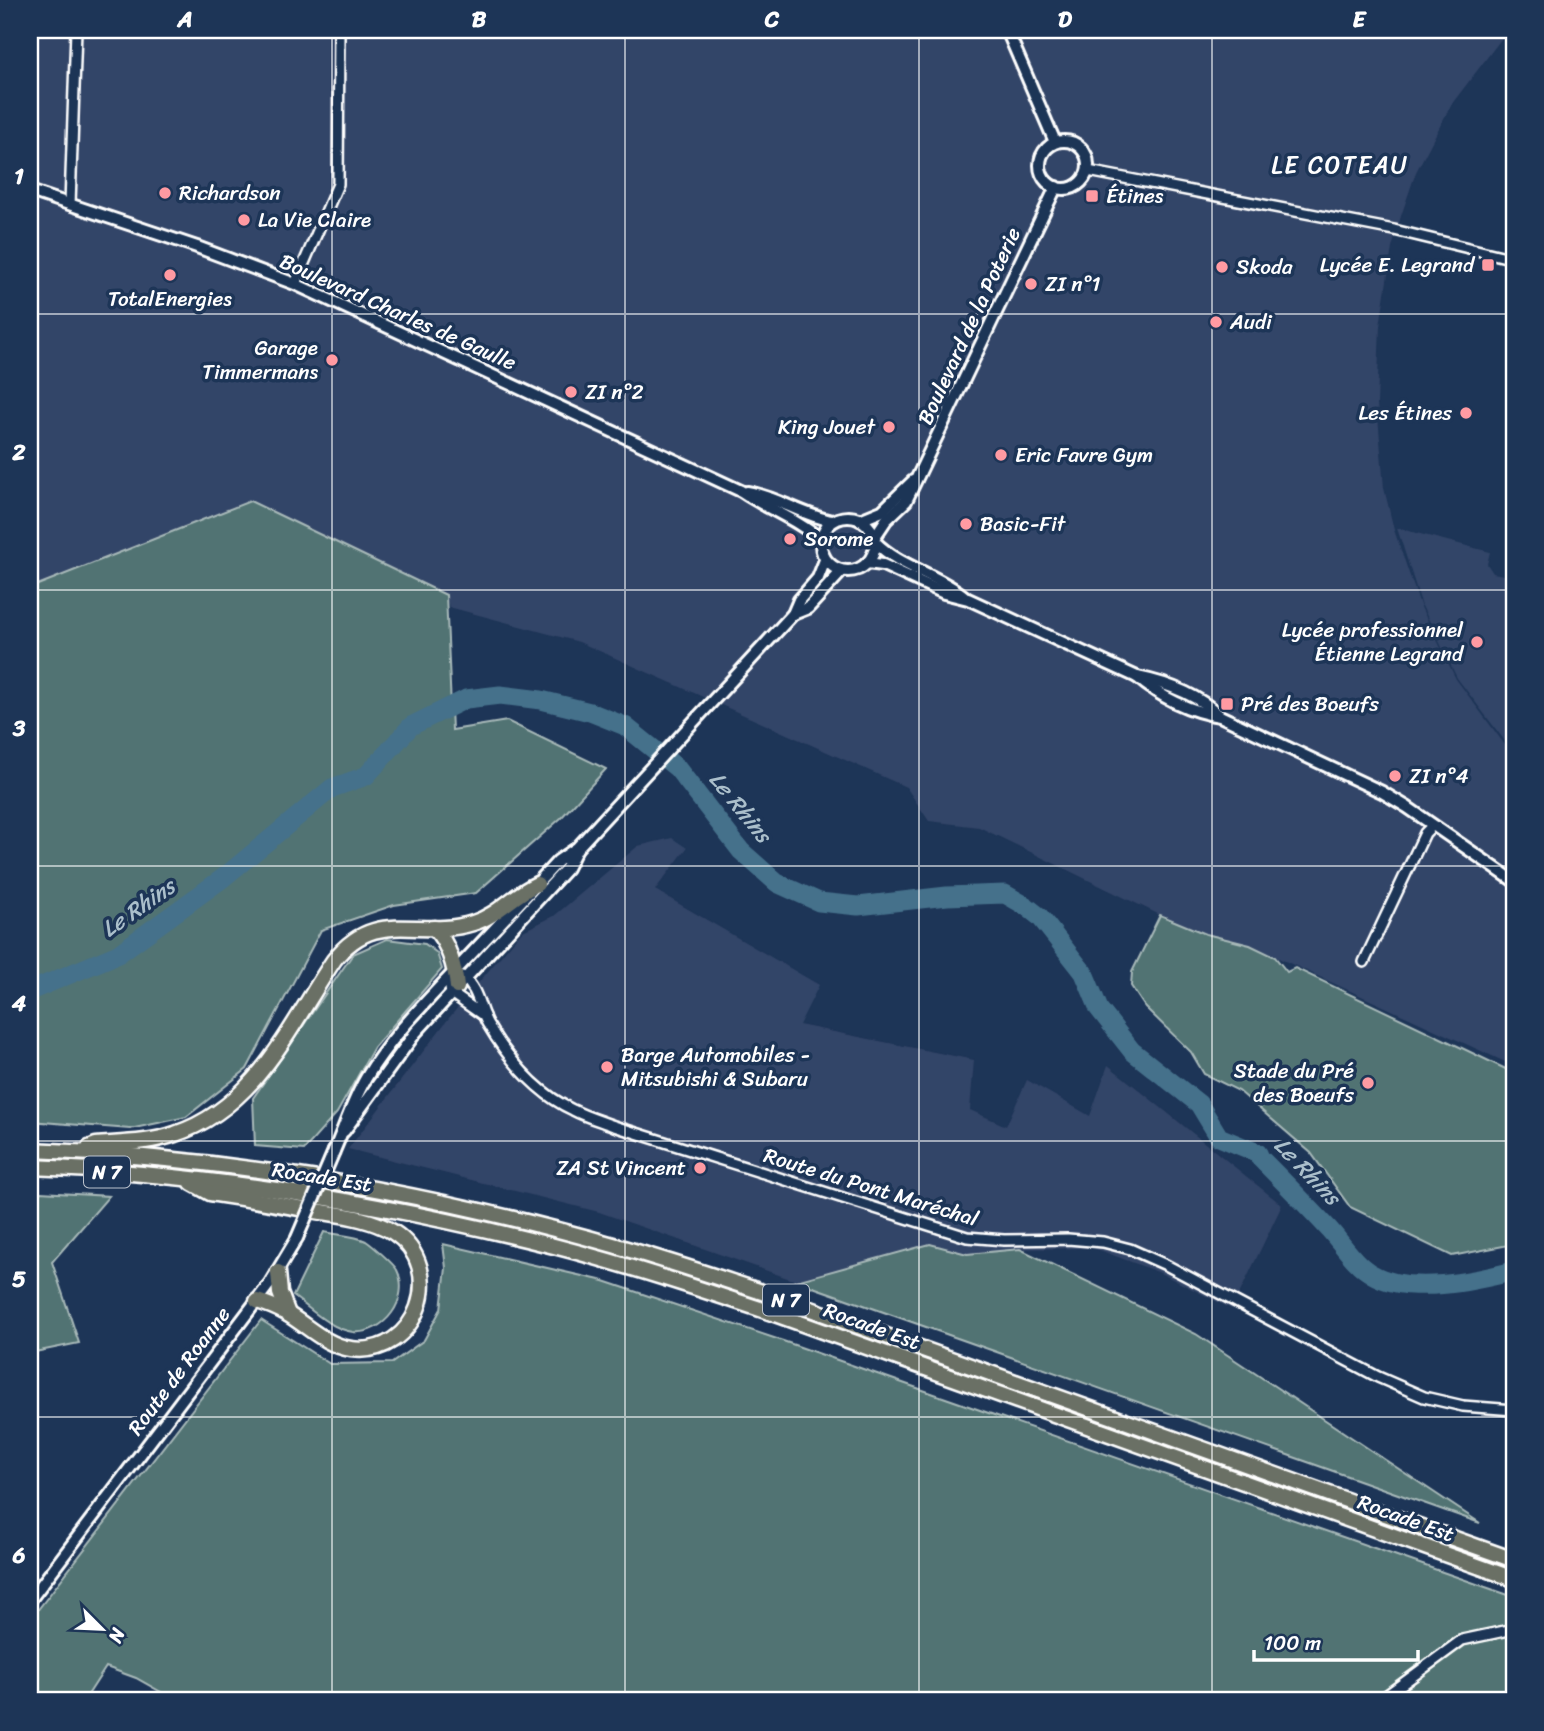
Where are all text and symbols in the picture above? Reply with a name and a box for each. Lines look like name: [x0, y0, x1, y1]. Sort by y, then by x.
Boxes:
text: A: [176, 0, 193, 40]
text: B: [472, 0, 487, 40]
text: C: [764, 0, 780, 40]
text: D: [1058, 0, 1073, 40]
text: E: [1353, 0, 1368, 40]
district label: LE COTEAU: [1271, 144, 1409, 186]
text: 1: [14, 156, 24, 197]
place label: Richardson: [179, 174, 281, 212]
place label: Étines: [1106, 177, 1164, 215]
marker: Richardson: [157, 185, 173, 201]
marker: Étines: [1084, 188, 1100, 204]
place label: La Vie Claire: [258, 201, 371, 239]
marker: La Vie Claire: [236, 212, 252, 228]
street label: Boulevard de la Poterie: [906, 221, 1032, 431]
street label: Boulevard Charles de Gaulle: [273, 243, 523, 382]
place label: Lycée E. Legrand: [1320, 246, 1476, 284]
place label: Skoda: [1236, 248, 1293, 286]
marker: Lycée E. Legrand: [1480, 257, 1496, 273]
marker: Skoda: [1214, 259, 1230, 275]
place label: ZI n°1: [1045, 265, 1101, 303]
marker: TotalEnergies: [162, 267, 178, 283]
marker: ZI n°1: [1023, 276, 1039, 292]
place label: TotalEnergies: [108, 280, 232, 318]
place label: Audi: [1229, 303, 1273, 341]
marker: Audi: [1208, 314, 1224, 330]
place label: Garage Timmermans: [202, 329, 318, 391]
marker: Garage Timmermans: [324, 352, 340, 368]
place label: ZI n°2: [585, 373, 644, 411]
marker: ZI n°2: [563, 384, 579, 400]
place label: Les Étines: [1359, 394, 1452, 432]
marker: Les Étines: [1458, 405, 1474, 421]
place label: King Jouet: [778, 408, 877, 446]
marker: King Jouet: [881, 419, 897, 435]
text: 2: [11, 432, 26, 473]
place label: Eric Favre Gym: [1015, 436, 1153, 474]
marker: Eric Favre Gym: [993, 447, 1009, 463]
place label: Basic-Fit: [980, 505, 1067, 543]
marker: Basic-Fit: [958, 516, 974, 532]
place label: Sorome: [804, 520, 873, 558]
marker: Sorome: [782, 531, 798, 547]
place label: Lycée professionnel Étienne Legrand: [1282, 611, 1465, 673]
marker: Lycée professionnel Étienne Legrand: [1469, 634, 1485, 650]
place label: Pré des Boeufs: [1241, 685, 1379, 723]
marker: Pré des Boeufs: [1219, 696, 1235, 712]
text: 3: [12, 708, 26, 749]
place label: ZI n°4: [1409, 757, 1469, 795]
water label: Le Rhins: [698, 762, 784, 854]
marker: ZI n°4: [1387, 768, 1403, 784]
water label: Le Rhins: [92, 866, 186, 948]
text: 4: [11, 983, 27, 1024]
place label: Barge Automobiles - Mitsubishi & Subaru: [621, 1036, 810, 1098]
place label: Stade du Pré des Boeufs: [1234, 1052, 1354, 1114]
marker: Barge Automobiles - Mitsubishi & Subaru: [599, 1059, 615, 1075]
marker: Stade du Pré des Boeufs: [1360, 1075, 1376, 1091]
water label: Le Rhins: [1264, 1127, 1352, 1217]
street label: Route du Pont Maréchal: [759, 1136, 984, 1238]
place label: ZA St Vincent: [556, 1149, 686, 1187]
street label: Rocade Est: [269, 1150, 375, 1204]
road number: N 7: [84, 1156, 130, 1188]
marker: ZA St Vincent: [692, 1160, 708, 1176]
text: 5: [12, 1259, 26, 1300]
road number: N 7: [763, 1284, 809, 1316]
street label: Rocade Est: [818, 1291, 926, 1361]
street label: Route de Roanne: [117, 1298, 241, 1444]
street label: Rocade Est: [1352, 1483, 1460, 1553]
text: 6: [11, 1535, 26, 1576]
north arrow: [66, 1594, 136, 1664]
scale bar: [1254, 1619, 1418, 1663]
text: N: [99, 1622, 135, 1649]
text: 100 m: [1264, 1624, 1321, 1662]

